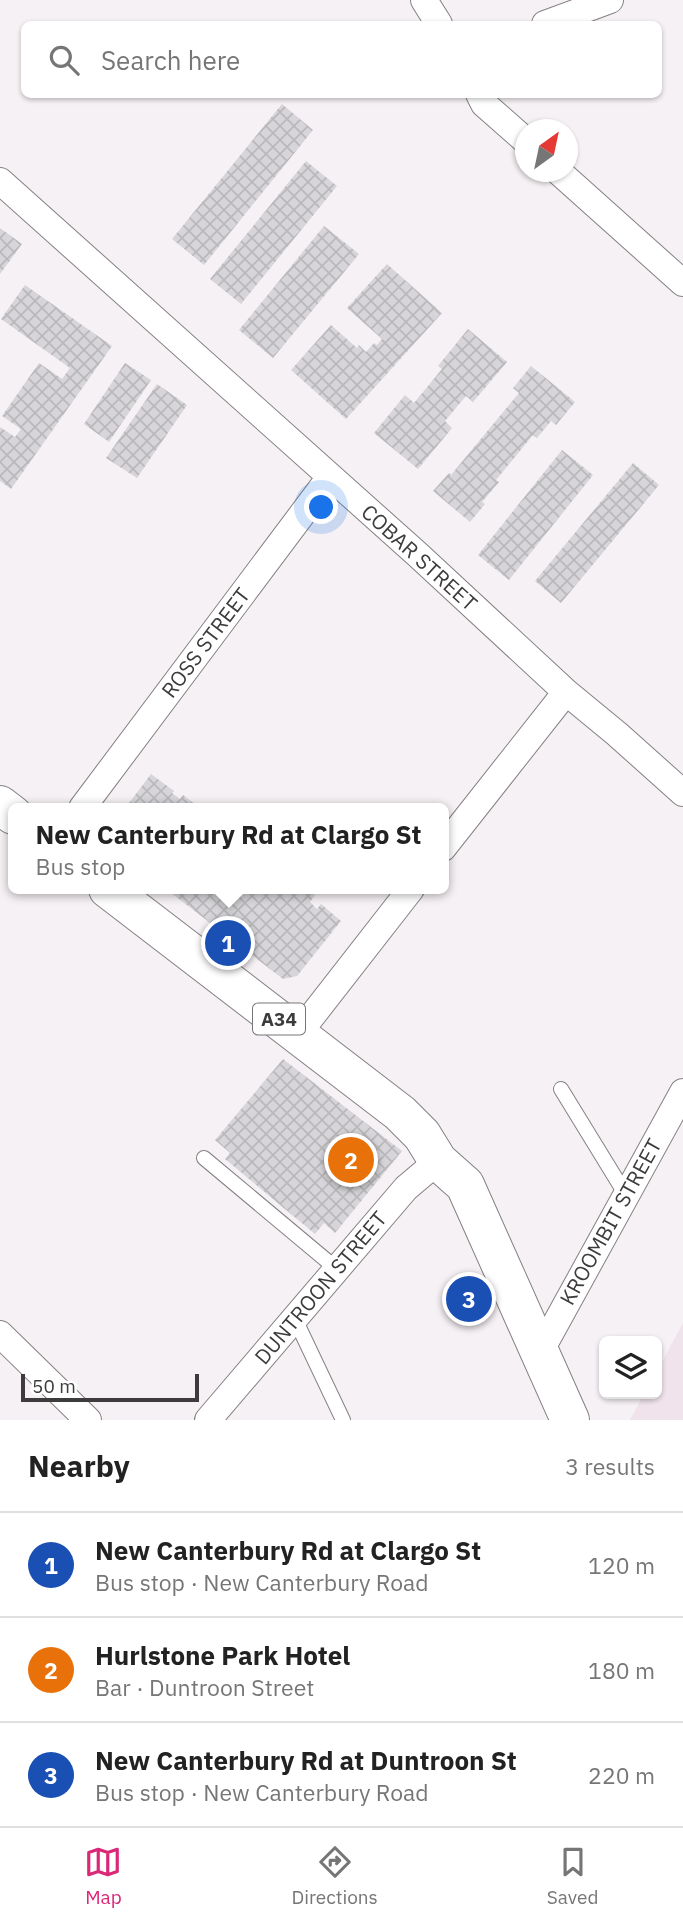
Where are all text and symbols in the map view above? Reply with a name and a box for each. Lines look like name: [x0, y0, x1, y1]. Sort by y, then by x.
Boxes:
search box: [21, 21, 662, 98]
icon: search: [45, 41, 83, 79]
text: Search here: [101, 43, 240, 77]
north arrow: [515, 119, 578, 182]
your location: [304, 490, 338, 524]
street label: COBAR STREET: [356, 498, 484, 617]
street label: ROSS STREET: [155, 582, 256, 703]
popup: [8, 803, 449, 894]
text: New Canterbury Rd at Clargo St: [35, 817, 422, 851]
text: Bus stop: [35, 851, 125, 881]
pin: 1: [205, 917, 251, 969]
road number: A34: [253, 1004, 305, 1035]
street label: KROOMBIT STREET: [553, 1133, 667, 1310]
pin: 2: [328, 1134, 374, 1186]
street label: DUNTROON STREET: [248, 1205, 393, 1370]
pin: 3: [446, 1273, 492, 1325]
map controls: [599, 1336, 662, 1399]
button: layers: [599, 1336, 662, 1399]
scale bar: [21, 1371, 200, 1403]
text: 50 m: [32, 1374, 76, 1398]
text: Nearby: [28, 1446, 130, 1485]
text: 3 results: [565, 1451, 655, 1481]
text: New Canterbury Rd at Clargo St: [95, 1533, 481, 1567]
text: 1: [44, 1550, 58, 1580]
text: 120 m: [588, 1550, 655, 1580]
text: Bus stop · New Canterbury Road: [95, 1567, 429, 1597]
text: Hurlstone Park Hotel: [95, 1638, 350, 1672]
text: 2: [44, 1655, 58, 1685]
text: 180 m: [588, 1655, 655, 1685]
text: Bar · Duntroon Street: [95, 1672, 314, 1702]
text: New Canterbury Rd at Duntroon St: [95, 1743, 517, 1777]
text: 3: [44, 1760, 58, 1790]
text: 220 m: [588, 1760, 655, 1790]
text: Bus stop · New Canterbury Road: [95, 1777, 429, 1807]
tab: Map: [84, 1843, 122, 1909]
tab: Directions: [291, 1843, 378, 1909]
tab: Saved: [547, 1843, 599, 1909]

